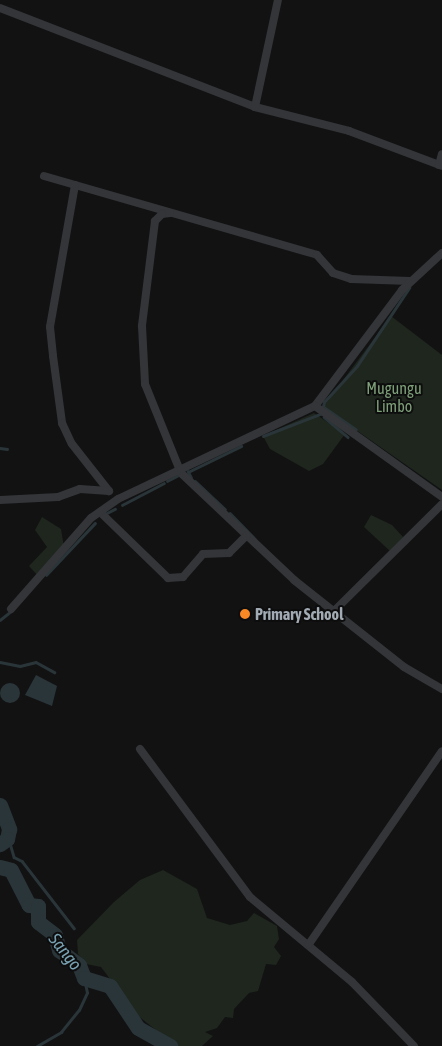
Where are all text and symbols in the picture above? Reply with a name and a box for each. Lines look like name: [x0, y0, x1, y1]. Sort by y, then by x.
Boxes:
park label: Mugungu Limbo: [366, 378, 422, 416]
place label: Primary School: [255, 604, 343, 624]
marker: Primary School: [239, 608, 251, 620]
water label: Sango: [44, 929, 86, 975]

